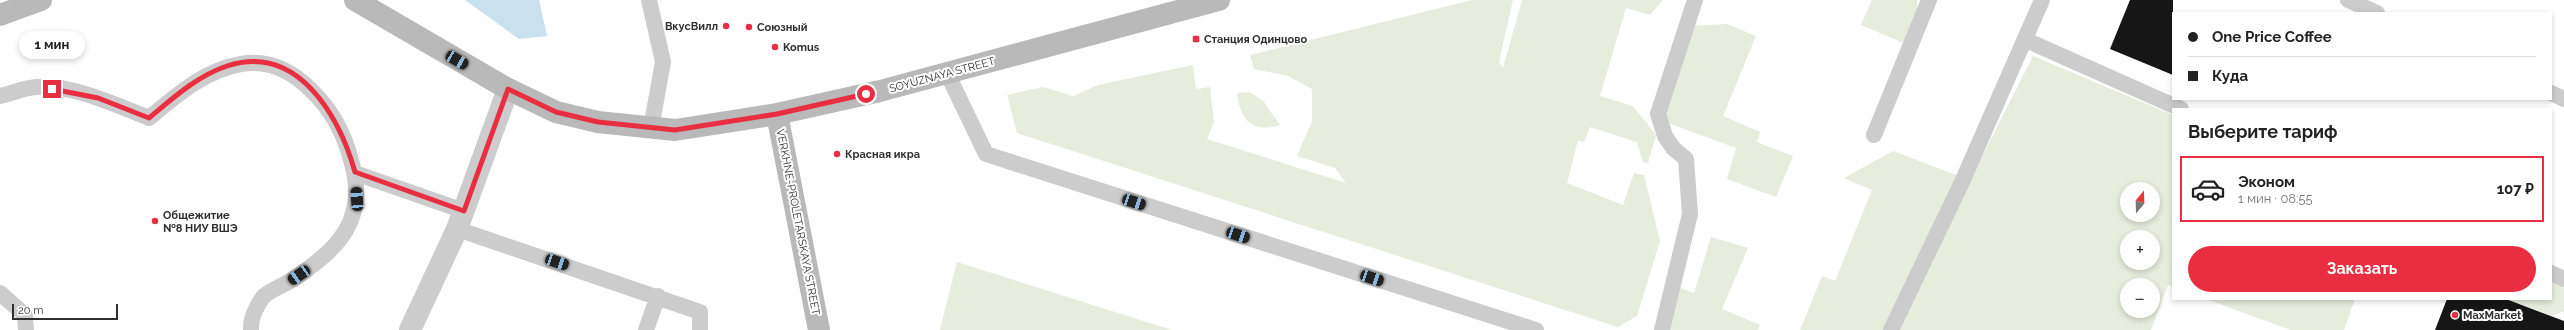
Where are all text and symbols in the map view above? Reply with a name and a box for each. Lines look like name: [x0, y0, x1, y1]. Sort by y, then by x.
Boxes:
place label: ВкусВилл: [665, 20, 718, 33]
marker: ВкусВилл: [721, 21, 731, 31]
place label: Союзный: [757, 21, 808, 34]
marker: Союзный: [744, 22, 754, 32]
text: One Price Coffee: [2212, 28, 2332, 46]
callout: 1 мин: [19, 31, 85, 59]
place label: Станция Одинцово: [1204, 33, 1308, 46]
marker: Станция Одинцово: [1191, 34, 1201, 44]
text: 1 мин: [35, 37, 69, 52]
place label: Komus: [783, 41, 820, 54]
marker: Komus: [770, 42, 780, 52]
car: [444, 49, 470, 71]
street label: SOYUZNAYA STREET: [888, 55, 996, 95]
text: Куда: [2212, 67, 2248, 85]
route end: [43, 80, 61, 98]
route start: [857, 85, 875, 103]
text: Выберите тариф: [2188, 121, 2338, 142]
street label: VERKHNE-PROLETARSKAYA STREET: [774, 128, 823, 317]
place label: Красная икра: [845, 148, 920, 161]
marker: Красная икра: [832, 149, 842, 159]
icon: car: [2190, 171, 2226, 207]
text: Эконом: [2238, 173, 2295, 191]
text: 107 ₽: [2497, 180, 2534, 198]
north arrow: [2120, 182, 2160, 222]
map controls: [2120, 182, 2160, 318]
car: [350, 187, 364, 211]
text: 1 мин · 08:55: [2238, 191, 2313, 206]
car: [1121, 193, 1147, 211]
place label: Общежитие №8 НИУ ВШЭ: [163, 209, 238, 235]
marker: Общежитие №8 НИУ ВШЭ: [150, 216, 160, 226]
car: [1225, 226, 1251, 244]
button: +: [2120, 230, 2160, 270]
button: Заказать: [2188, 246, 2536, 292]
car: [544, 253, 570, 271]
car: [286, 263, 312, 287]
car: [1359, 269, 1385, 287]
button: −: [2120, 278, 2160, 318]
scale bar: [12, 302, 118, 321]
text: 20 m: [18, 304, 43, 317]
place label: MaxMarket: [2463, 309, 2522, 322]
marker: MaxMarket: [2450, 310, 2460, 320]

